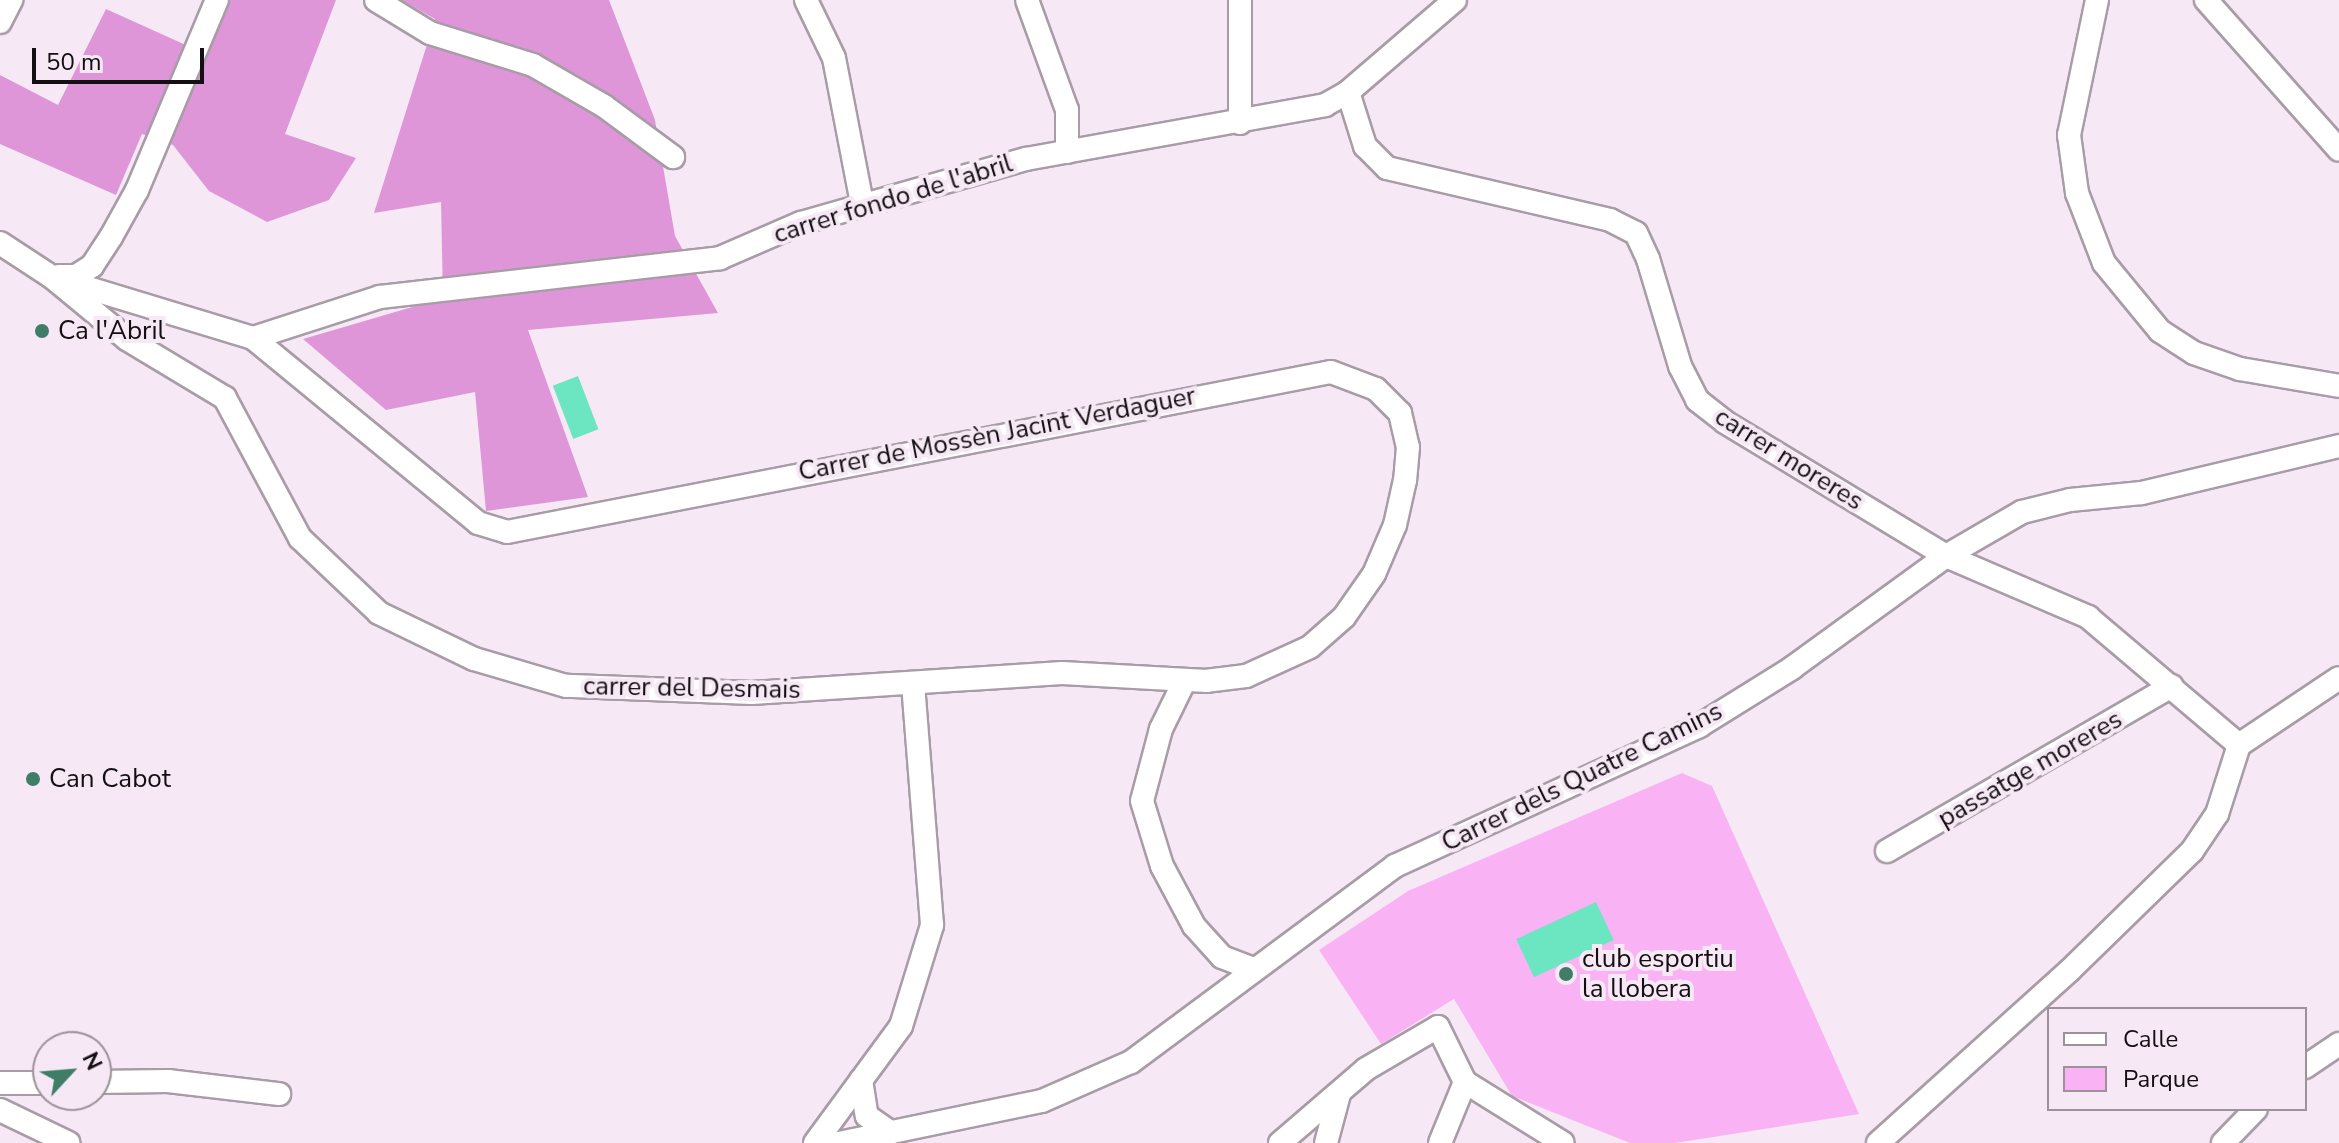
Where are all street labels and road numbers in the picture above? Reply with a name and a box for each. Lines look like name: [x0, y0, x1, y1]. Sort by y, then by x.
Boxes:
street label: carrer fondo de l'abril: [770, 148, 1016, 250]
street label: Carrer de Mossèn Jacint Verdaguer: [796, 380, 1198, 488]
street label: carrer moreres: [1709, 401, 1869, 517]
street label: carrer del Desmais: [583, 671, 801, 705]
street label: Carrer dels Quatre Camins: [1437, 695, 1727, 859]
street label: passatge moreres: [1932, 704, 2128, 834]

